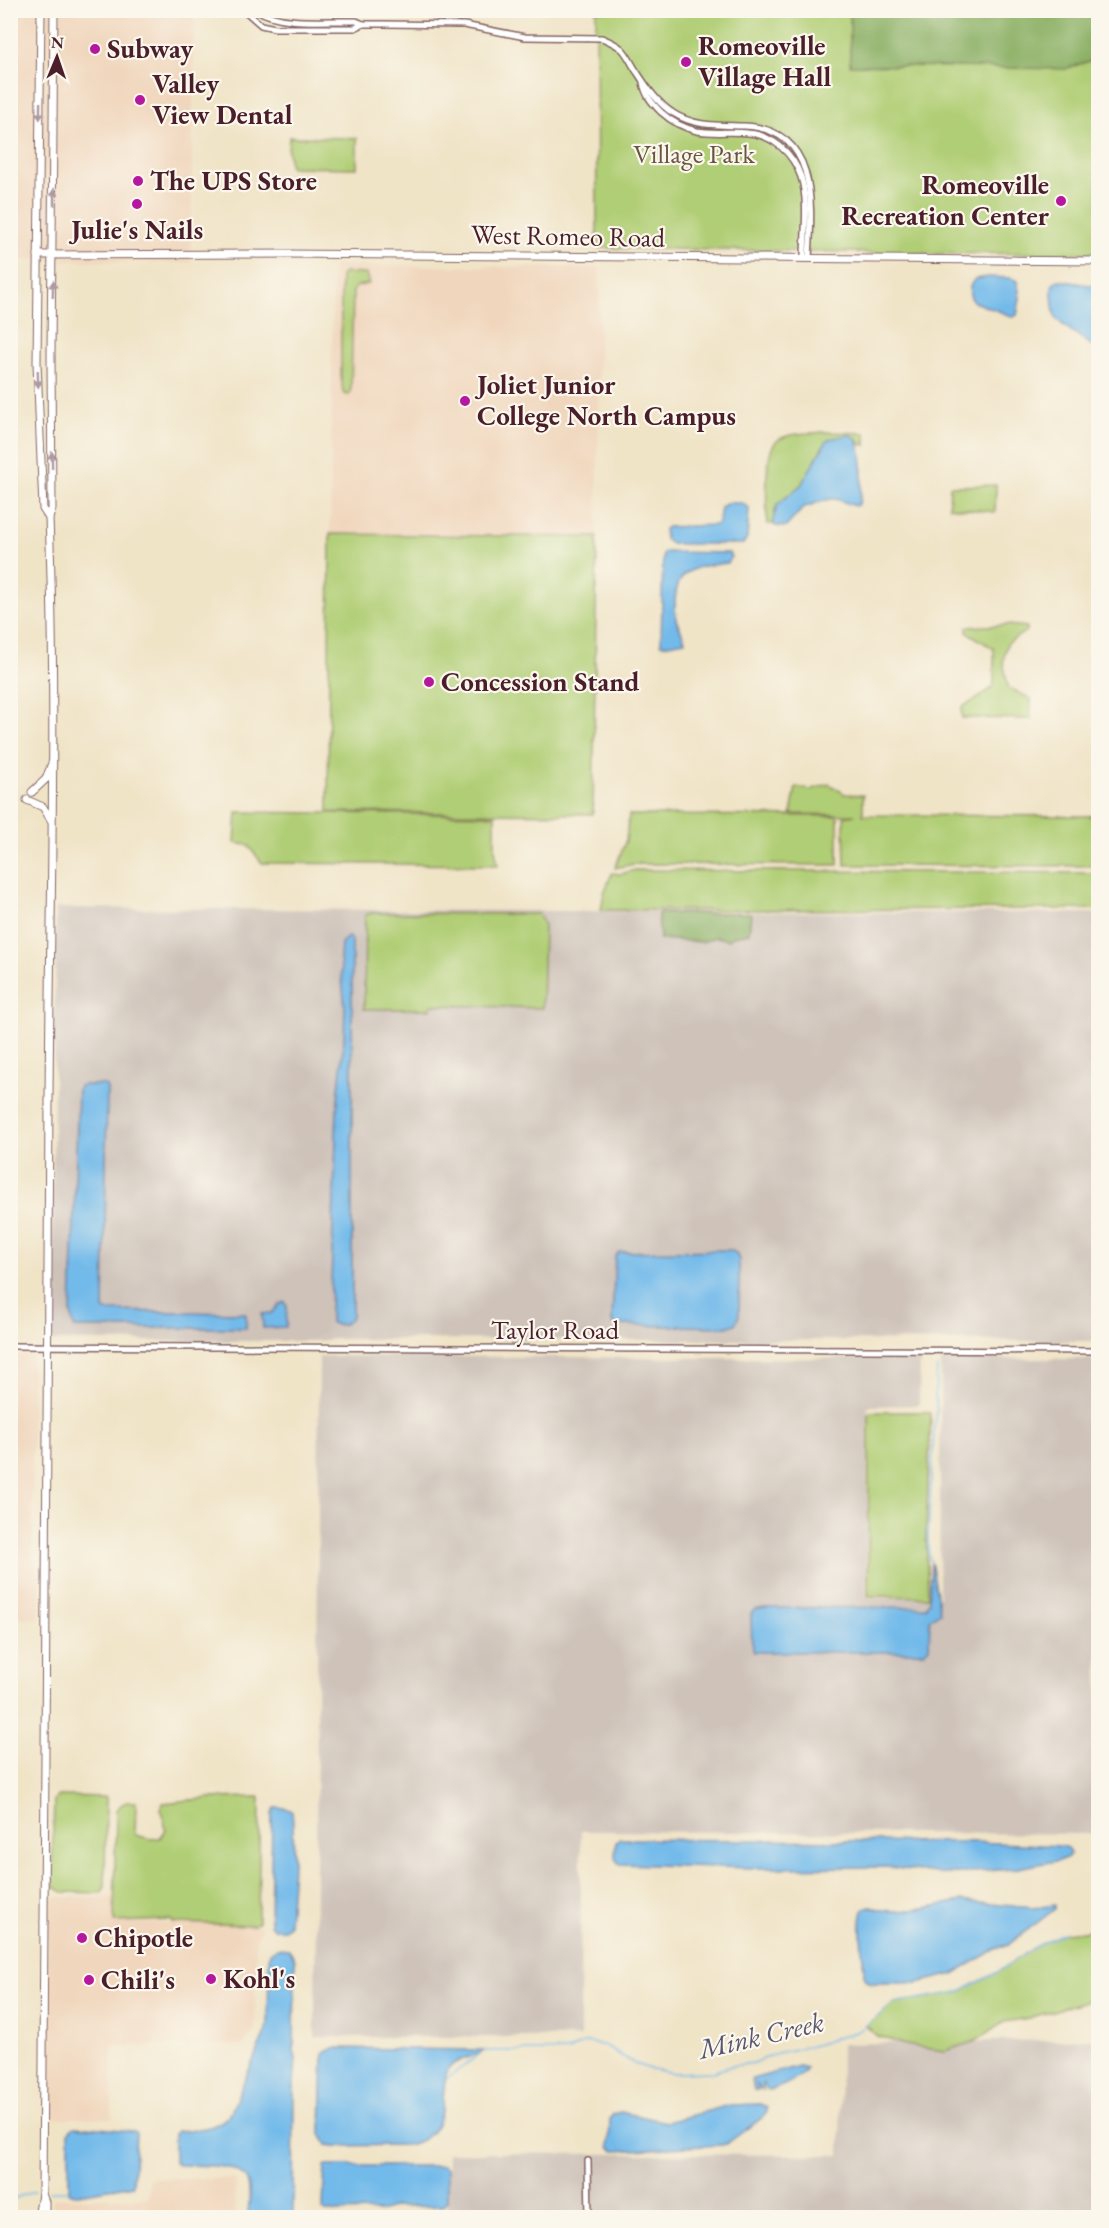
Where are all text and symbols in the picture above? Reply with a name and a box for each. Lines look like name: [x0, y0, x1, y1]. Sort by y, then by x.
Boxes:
north arrow: [27, 27, 87, 87]
place label: Romeoville Village Hall: [698, 28, 832, 94]
place label: Subway: [107, 31, 194, 66]
text: N: [51, 32, 64, 53]
marker: Subway: [88, 42, 102, 56]
marker: Romeoville Village Hall: [679, 55, 693, 69]
place label: Valley View Dental: [152, 66, 293, 132]
marker: Valley View Dental: [133, 93, 147, 107]
one-way arrow: [36, 101, 45, 120]
park label: Village Park: [633, 136, 755, 171]
place label: The UPS Store: [150, 163, 317, 198]
place label: Romeoville Recreation Center: [841, 167, 1050, 233]
marker: The UPS Store: [131, 174, 145, 188]
one-way arrow: [49, 188, 58, 207]
marker: Romeoville Recreation Center: [1054, 194, 1068, 208]
marker: Julie's Nails: [130, 197, 144, 211]
place label: Julie's Nails: [68, 212, 203, 247]
street label: West Romeo Road: [471, 216, 666, 255]
one-way arrow: [48, 279, 57, 298]
place label: Joliet Junior College North Campus: [474, 367, 736, 433]
one-way arrow: [33, 369, 43, 388]
marker: Joliet Junior College North Campus: [458, 394, 472, 408]
one-way arrow: [47, 450, 57, 469]
place label: Concession Stand: [441, 664, 640, 699]
marker: Concession Stand: [422, 675, 436, 689]
street label: Taylor Road: [491, 1312, 620, 1347]
place label: Chipotle: [94, 1920, 193, 1955]
marker: Chipotle: [75, 1931, 89, 1945]
place label: Kohl's: [223, 1961, 295, 1996]
place label: Chili's: [101, 1962, 175, 1997]
marker: Kohl's: [204, 1972, 218, 1986]
marker: Chili's: [82, 1973, 96, 1987]
water label: Mink Creek: [693, 2003, 827, 2067]

